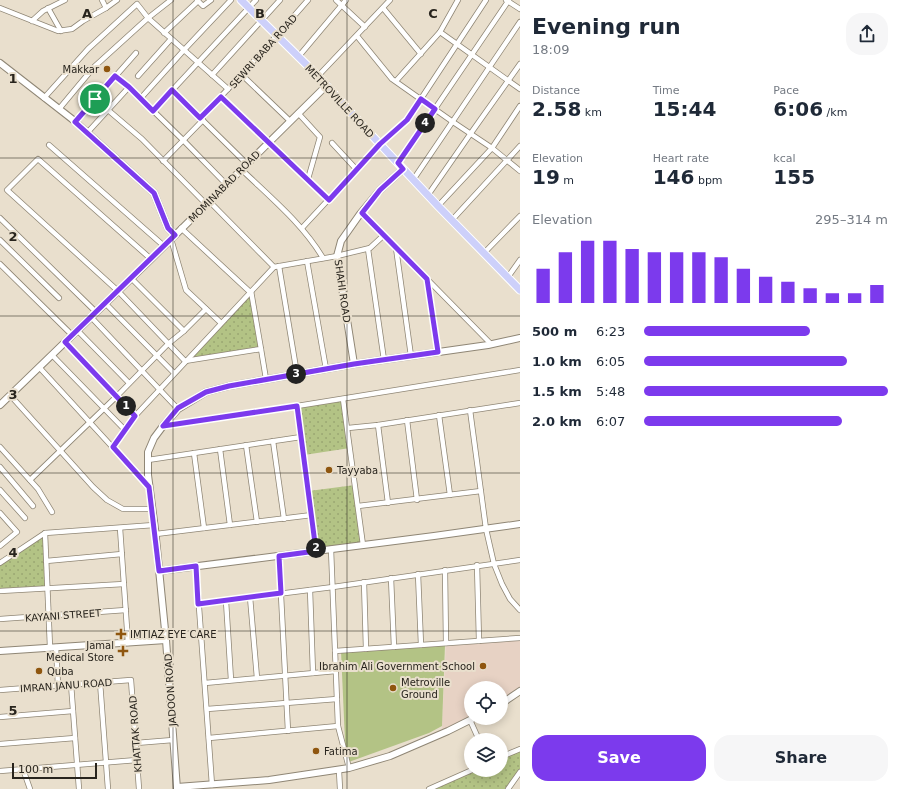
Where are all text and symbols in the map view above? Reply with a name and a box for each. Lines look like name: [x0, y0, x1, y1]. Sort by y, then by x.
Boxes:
text: A: [82, 6, 92, 21]
text: C: [428, 6, 438, 21]
street label: SEWRI BABA ROAD: [227, 12, 299, 90]
button: share: [846, 13, 888, 55]
text: Evening run: [532, 14, 681, 39]
text: 18:09: [532, 42, 569, 57]
street label: METROVILLE ROAD: [303, 63, 376, 140]
place label: Makkar: [63, 64, 100, 75]
marker: Makkar: [102, 64, 112, 74]
text: 1: [8, 71, 18, 86]
pin: [78, 82, 112, 116]
text: Distance: [532, 84, 580, 97]
text: Time: [653, 84, 680, 97]
text: Pace: [773, 84, 799, 97]
icon: arrive: [84, 88, 106, 110]
text: 2.58: [532, 97, 581, 121]
text: 15:44: [653, 97, 716, 121]
text: 6:06: [773, 97, 823, 121]
text: km: [581, 106, 602, 119]
text: /km: [823, 106, 847, 119]
pin: 4: [415, 113, 435, 133]
text: 4: [421, 116, 429, 129]
street label: MOMINABAD ROAD: [186, 148, 262, 224]
text: Elevation: [532, 152, 583, 165]
text: Heart rate: [653, 152, 709, 165]
text: kcal: [773, 152, 796, 165]
text: 19: [532, 165, 560, 189]
text: 146: [653, 165, 694, 189]
text: 155: [773, 165, 815, 189]
text: m: [560, 174, 574, 187]
text: bpm: [694, 174, 723, 187]
text: Elevation: [532, 212, 592, 227]
text: 295–314 m: [815, 212, 888, 227]
text: 2: [8, 229, 18, 244]
street label: SHAHI ROAD: [333, 259, 352, 324]
text: 500 m: [532, 324, 577, 339]
text: 6:23: [596, 324, 625, 339]
text: 1.0 km: [532, 354, 582, 369]
text: 6:05: [596, 354, 625, 369]
pin: 3: [286, 364, 306, 384]
text: 3: [292, 367, 300, 380]
text: 1.5 km: [532, 384, 582, 399]
text: 5:48: [596, 384, 625, 399]
text: 3: [8, 387, 18, 402]
pin: 1: [116, 396, 136, 416]
text: 1: [122, 399, 130, 412]
text: 2.0 km: [532, 414, 582, 429]
text: 6:07: [596, 414, 625, 429]
marker: Tayyaba: [324, 465, 334, 475]
place label: Tayyaba: [336, 465, 378, 476]
pin: 2: [306, 538, 326, 558]
text: 2: [312, 541, 320, 554]
text: 4: [8, 545, 18, 560]
street label: KAYANI STREET: [25, 607, 102, 624]
marker: IMTIAZ EYE CARE: [115, 628, 127, 640]
place label: IMTIAZ EYE CARE: [130, 629, 217, 640]
place label: Jamal Medical Store: [46, 640, 114, 663]
marker: Jamal Medical Store: [117, 645, 129, 657]
street label: JADOON ROAD: [162, 653, 179, 728]
place label: Ibrahim Ali Government School: [319, 661, 475, 672]
marker: Ibrahim Ali Government School: [478, 661, 488, 671]
marker: Quba: [34, 666, 44, 676]
place label: Quba: [47, 666, 74, 677]
street label: IMRAN JANU ROAD: [20, 677, 113, 694]
place label: Metroville Ground: [401, 677, 450, 700]
map controls: [464, 681, 508, 777]
button: locate: [464, 681, 508, 725]
marker: Metroville Ground: [388, 683, 398, 693]
street label: KHATTAK ROAD: [127, 695, 144, 773]
text: 5: [8, 703, 18, 718]
button: layers: [464, 733, 508, 777]
button: Save: [532, 735, 706, 781]
button: Share: [714, 735, 888, 781]
marker: Fatima: [311, 746, 321, 756]
place label: Fatima: [324, 746, 358, 757]
scale bar: [12, 761, 97, 780]
text: 100 m: [18, 763, 53, 776]

